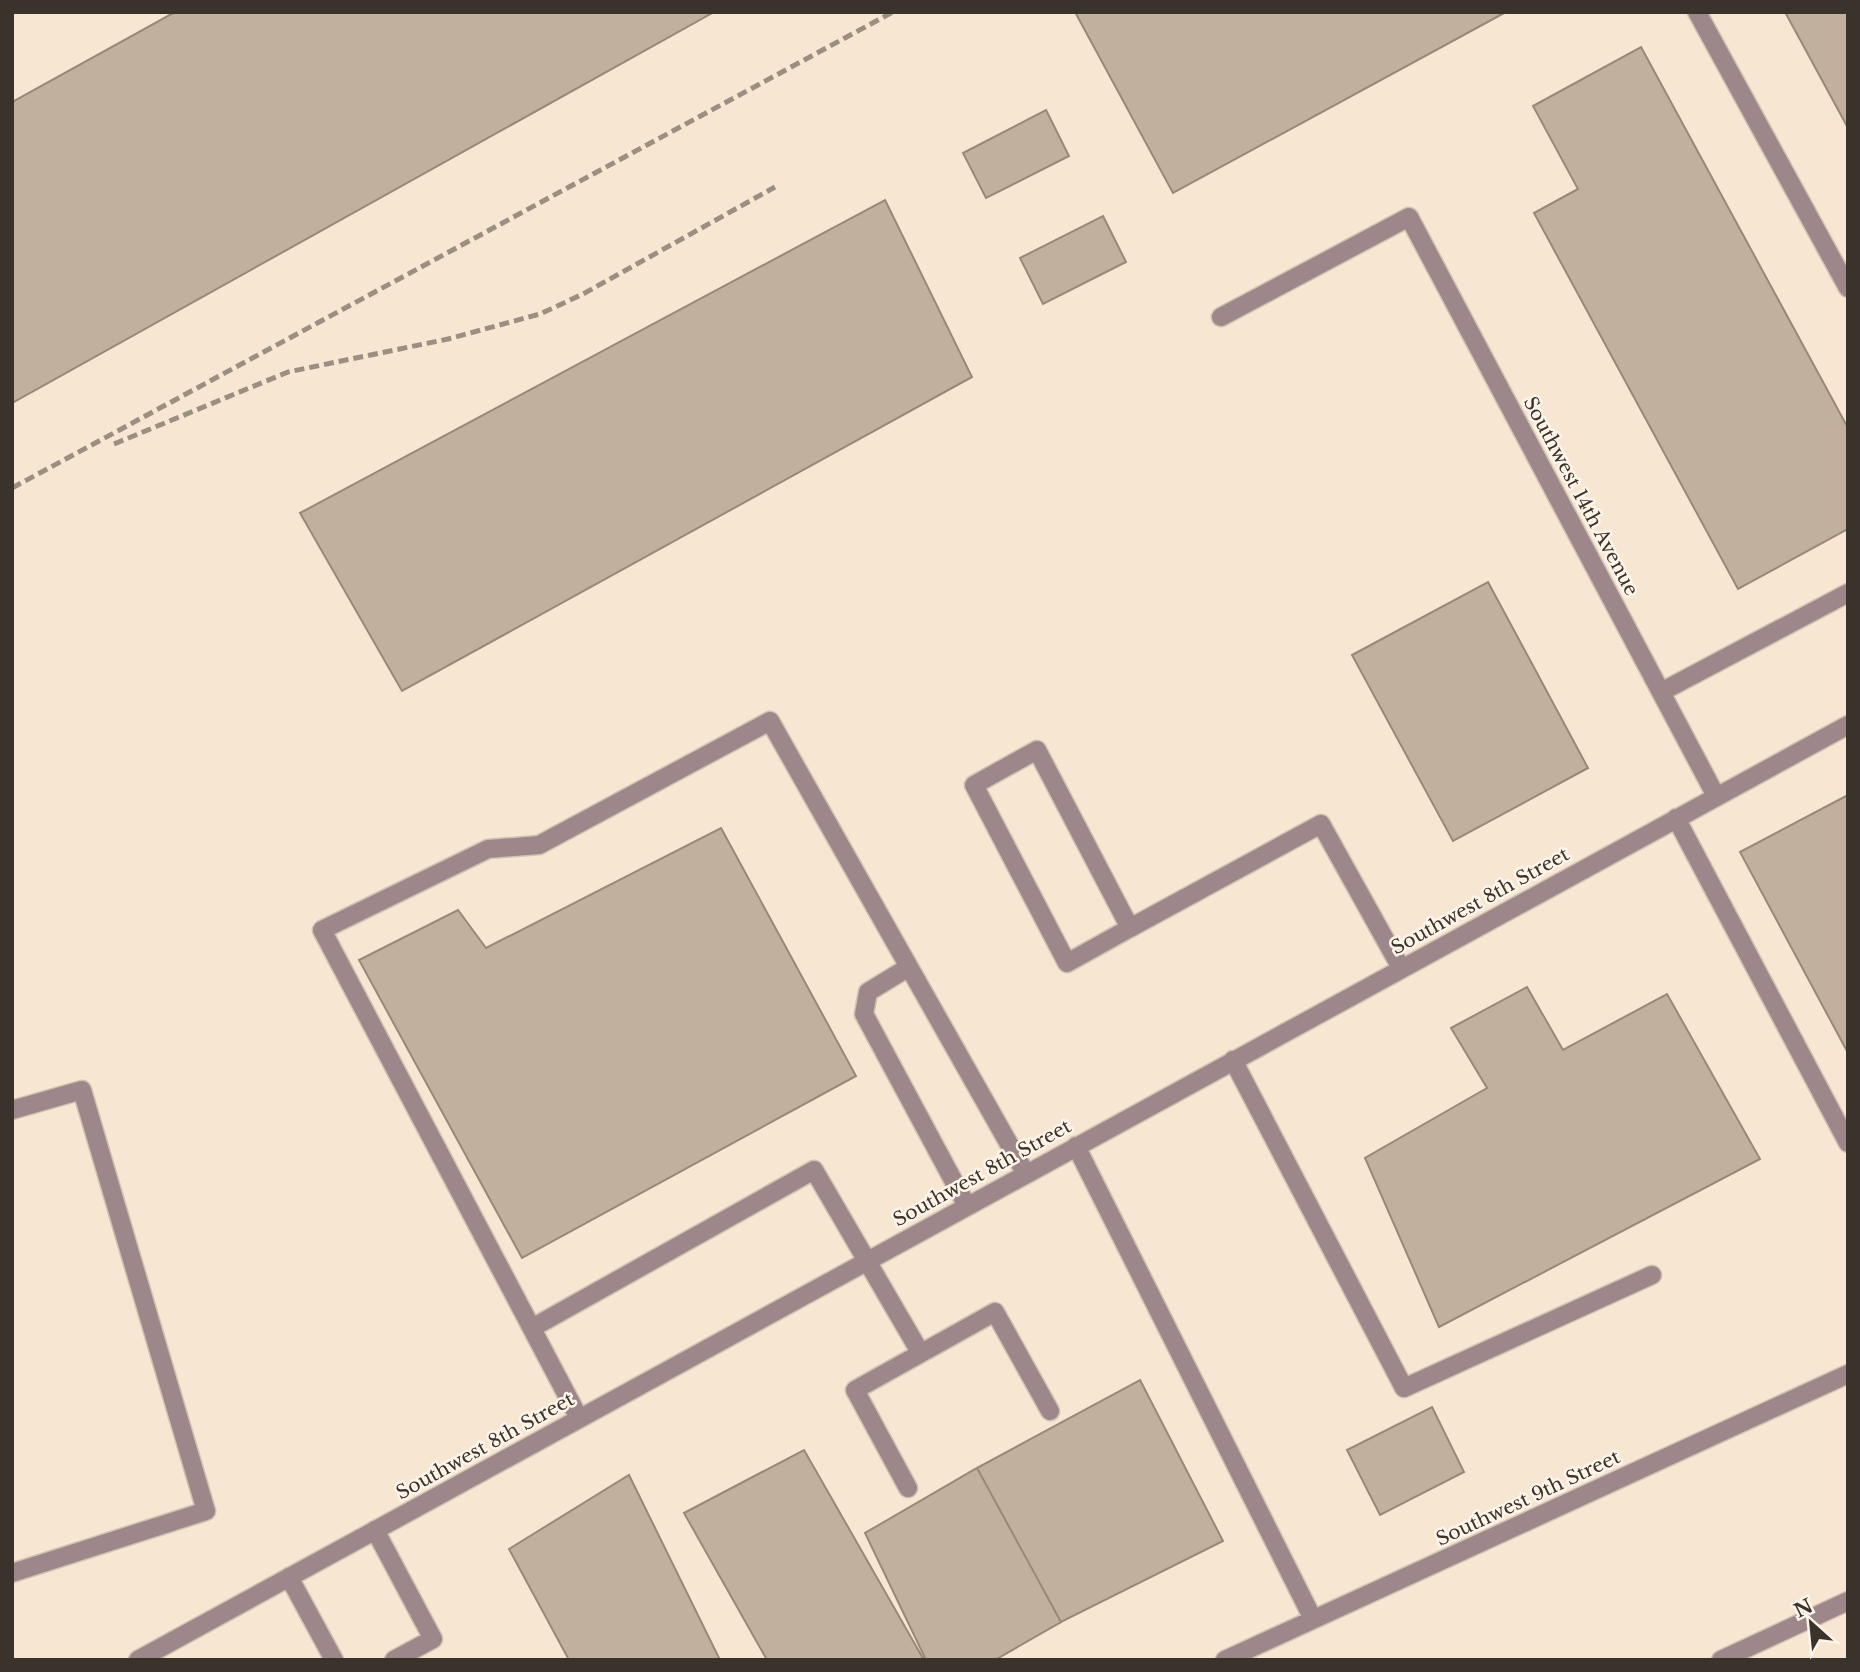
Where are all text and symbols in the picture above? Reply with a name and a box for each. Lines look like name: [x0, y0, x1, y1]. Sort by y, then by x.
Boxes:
street label: Southwest 14th Avenue: [1519, 393, 1643, 599]
street label: Southwest 8th Street: [1387, 842, 1574, 959]
street label: Southwest 8th Street: [889, 1114, 1076, 1231]
street label: Southwest 8th Street: [392, 1387, 579, 1504]
street label: Southwest 9th Street: [1432, 1445, 1624, 1551]
north arrow: [1776, 1588, 1846, 1658]
text: N: [1790, 1594, 1817, 1623]

